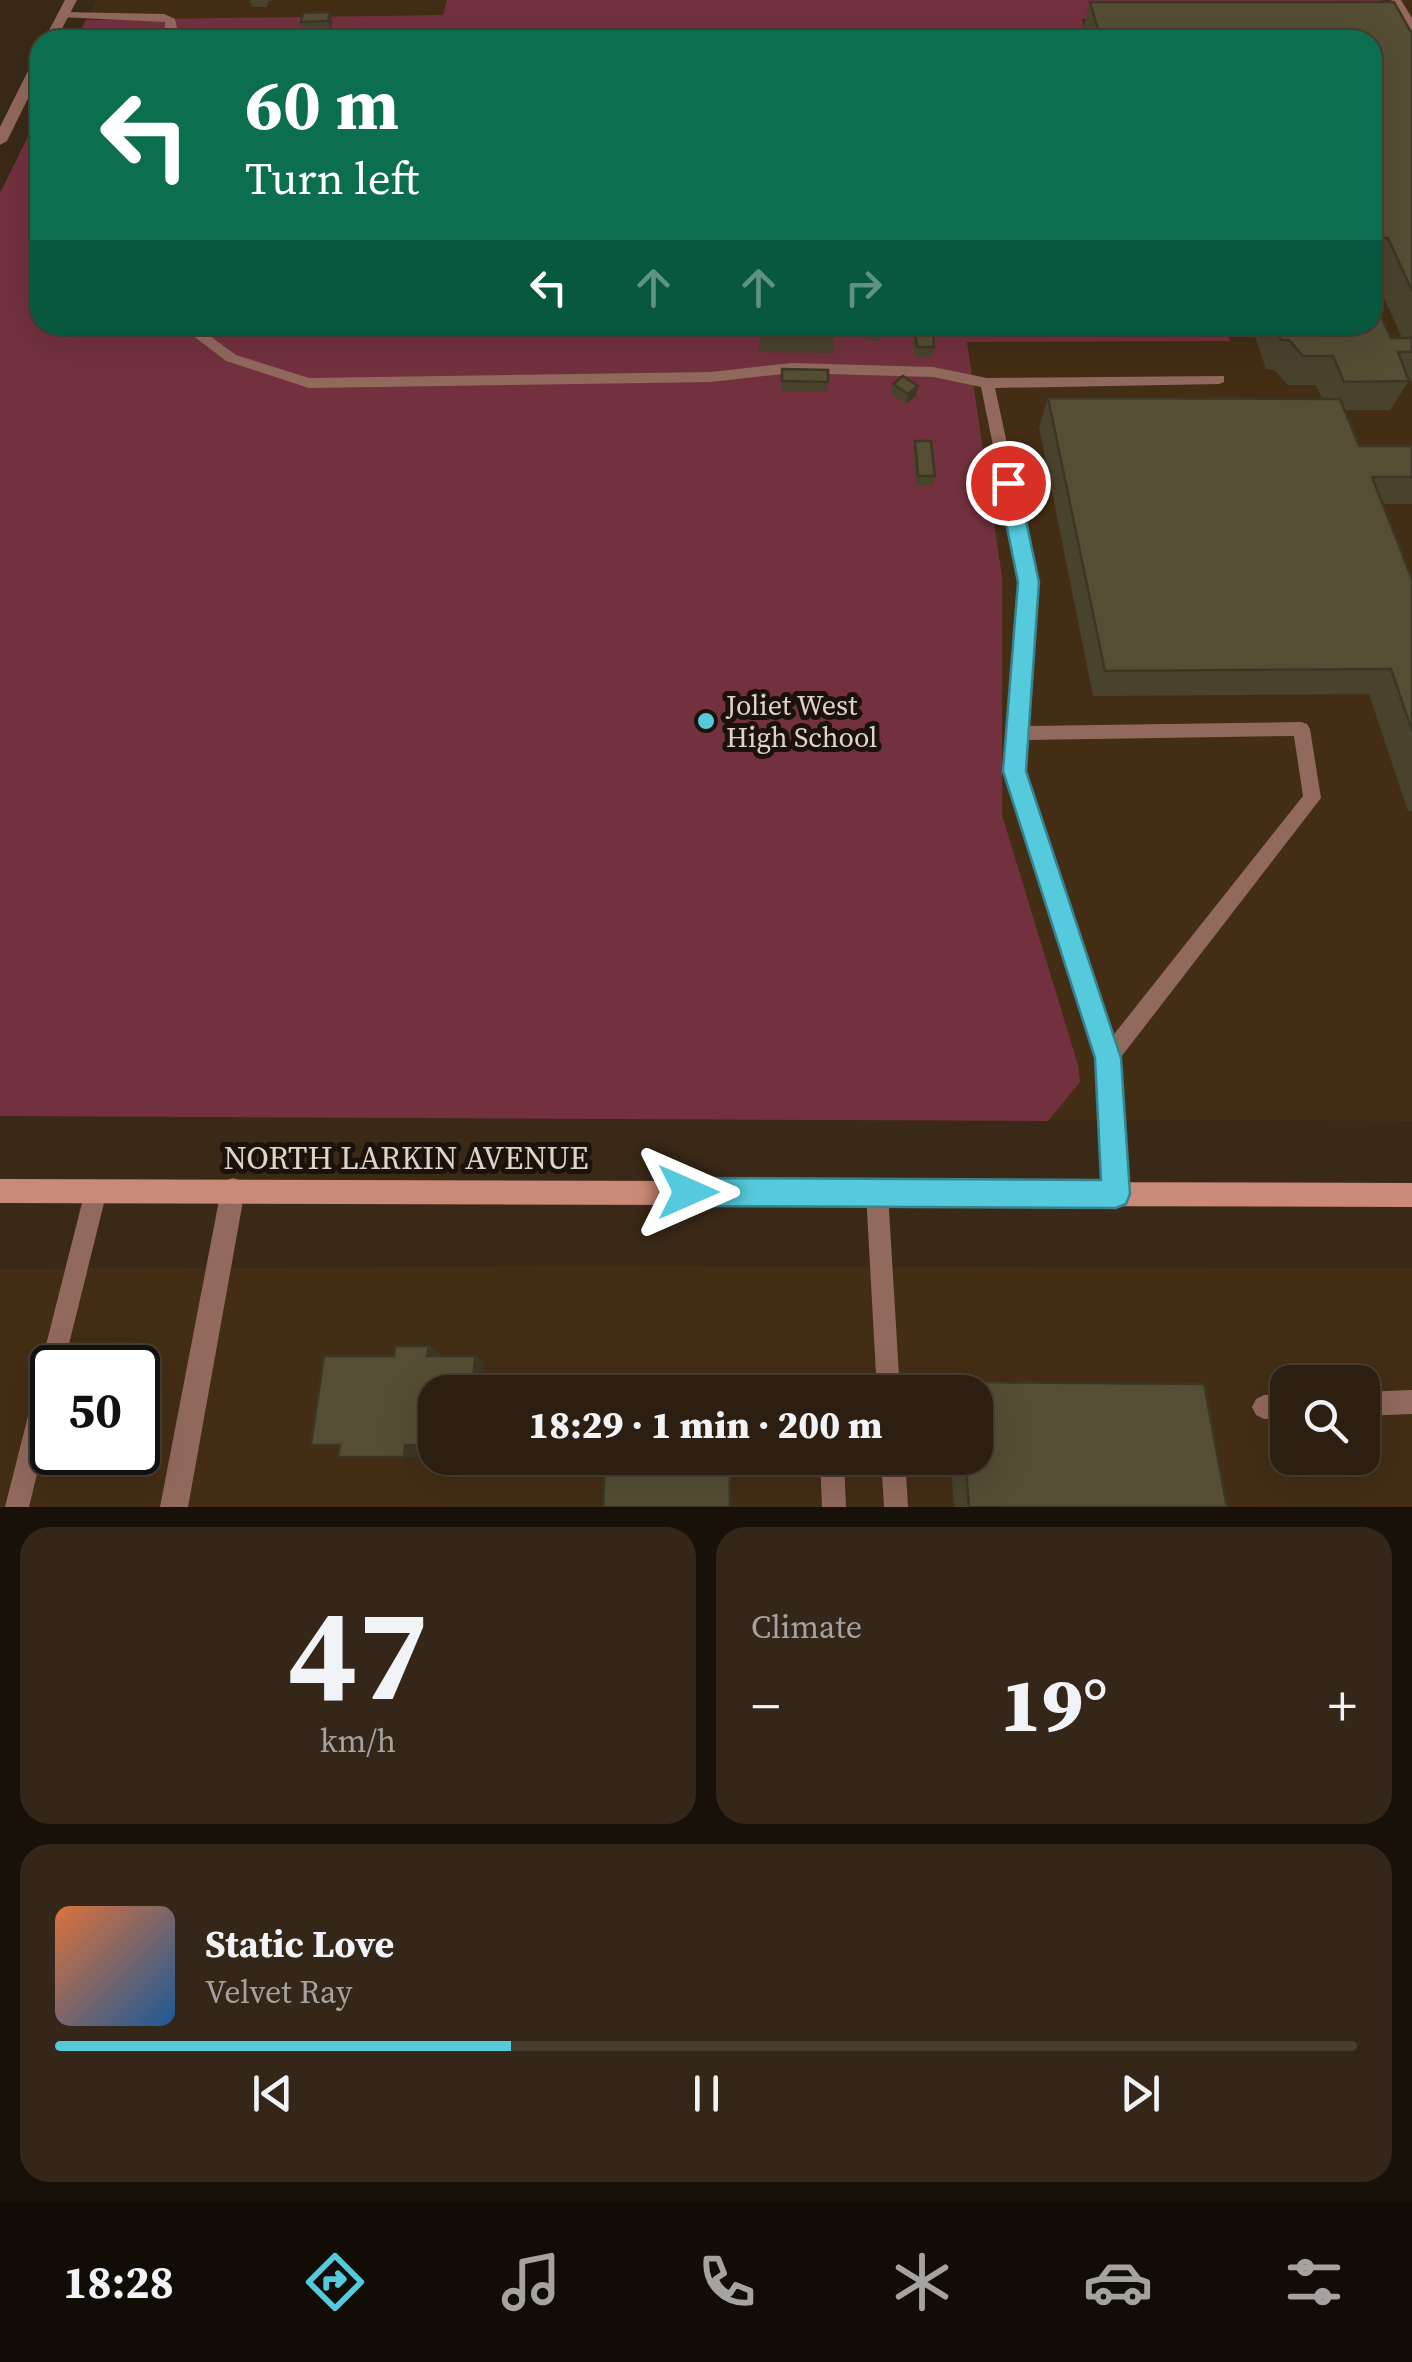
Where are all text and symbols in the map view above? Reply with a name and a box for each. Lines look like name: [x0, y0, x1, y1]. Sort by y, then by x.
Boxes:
text: 60 m: [245, 56, 399, 152]
icon: left: [80, 70, 210, 200]
text: Turn left: [245, 147, 419, 209]
icon: left: [521, 260, 576, 315]
icon: ahead: [626, 260, 681, 315]
icon: ahead: [731, 260, 786, 315]
icon: right: [836, 260, 891, 315]
pin: [966, 441, 1051, 526]
icon: arrive: [981, 456, 1036, 511]
place label: Joliet West High School: [725, 686, 877, 756]
marker: Joliet West High School: [695, 710, 717, 732]
street label: NORTH LARKIN AVENUE: [223, 1136, 589, 1180]
position arrow: [636, 1140, 740, 1244]
speed limit sign: 50: [30, 1345, 160, 1475]
map controls: [1270, 1365, 1380, 1475]
button: search: [1270, 1365, 1380, 1475]
text: 18:29 · 1 min · 200 m: [528, 1399, 883, 1451]
text: 47: [288, 1564, 428, 1743]
text: Climate: [751, 1605, 862, 1649]
text: 19°: [1000, 1653, 1108, 1756]
text: −: [751, 1668, 780, 1743]
text: +: [1328, 1668, 1357, 1743]
text: km/h: [320, 1719, 396, 1763]
text: Static Love: [205, 1918, 394, 1970]
text: Velvet Ray: [205, 1970, 352, 2014]
icon: previous: [245, 2066, 300, 2121]
icon: pause: [679, 2066, 734, 2121]
icon: next: [1113, 2066, 1168, 2121]
icon: directions: [300, 2247, 370, 2317]
icon: music: [496, 2247, 566, 2317]
icon: phone: [692, 2247, 762, 2317]
icon: climate: [887, 2247, 957, 2317]
icon: car: [1083, 2247, 1153, 2317]
icon: filters: [1279, 2247, 1349, 2317]
text: 18:28: [63, 2251, 174, 2313]

